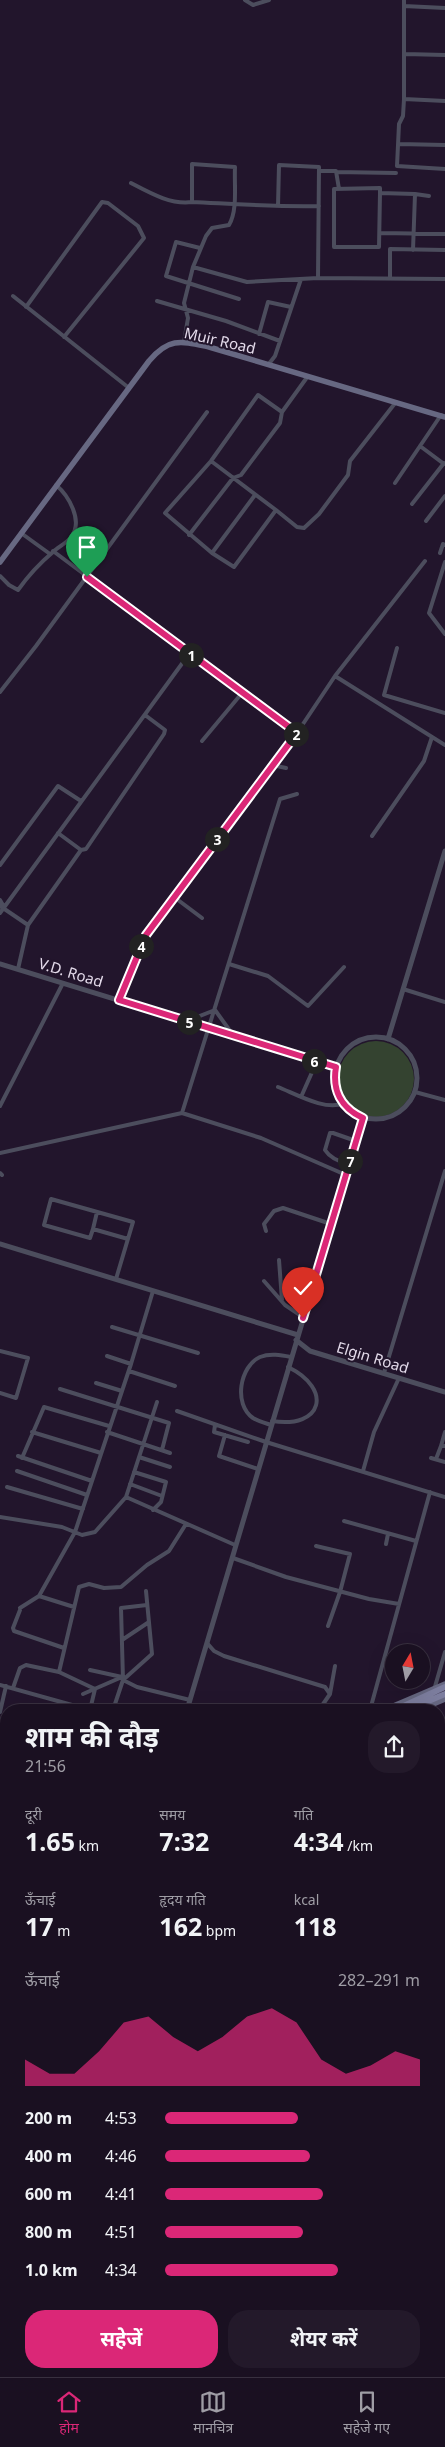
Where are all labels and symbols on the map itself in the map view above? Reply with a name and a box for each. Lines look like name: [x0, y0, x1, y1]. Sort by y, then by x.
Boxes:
street label: Muir Road: [182, 322, 258, 358]
pin: [66, 526, 108, 577]
pin: 1: [178, 642, 204, 668]
pin: 2: [284, 722, 308, 746]
pin: 3: [204, 826, 230, 852]
pin: 4: [128, 934, 154, 958]
street label: V.D. Road: [36, 953, 106, 991]
pin: 5: [176, 1010, 202, 1034]
pin: 6: [302, 1048, 326, 1074]
pin: 7: [338, 1148, 362, 1174]
pin: [282, 1267, 324, 1318]
street label: Elgin Road: [334, 1337, 412, 1377]
north arrow: [385, 1644, 430, 1689]

